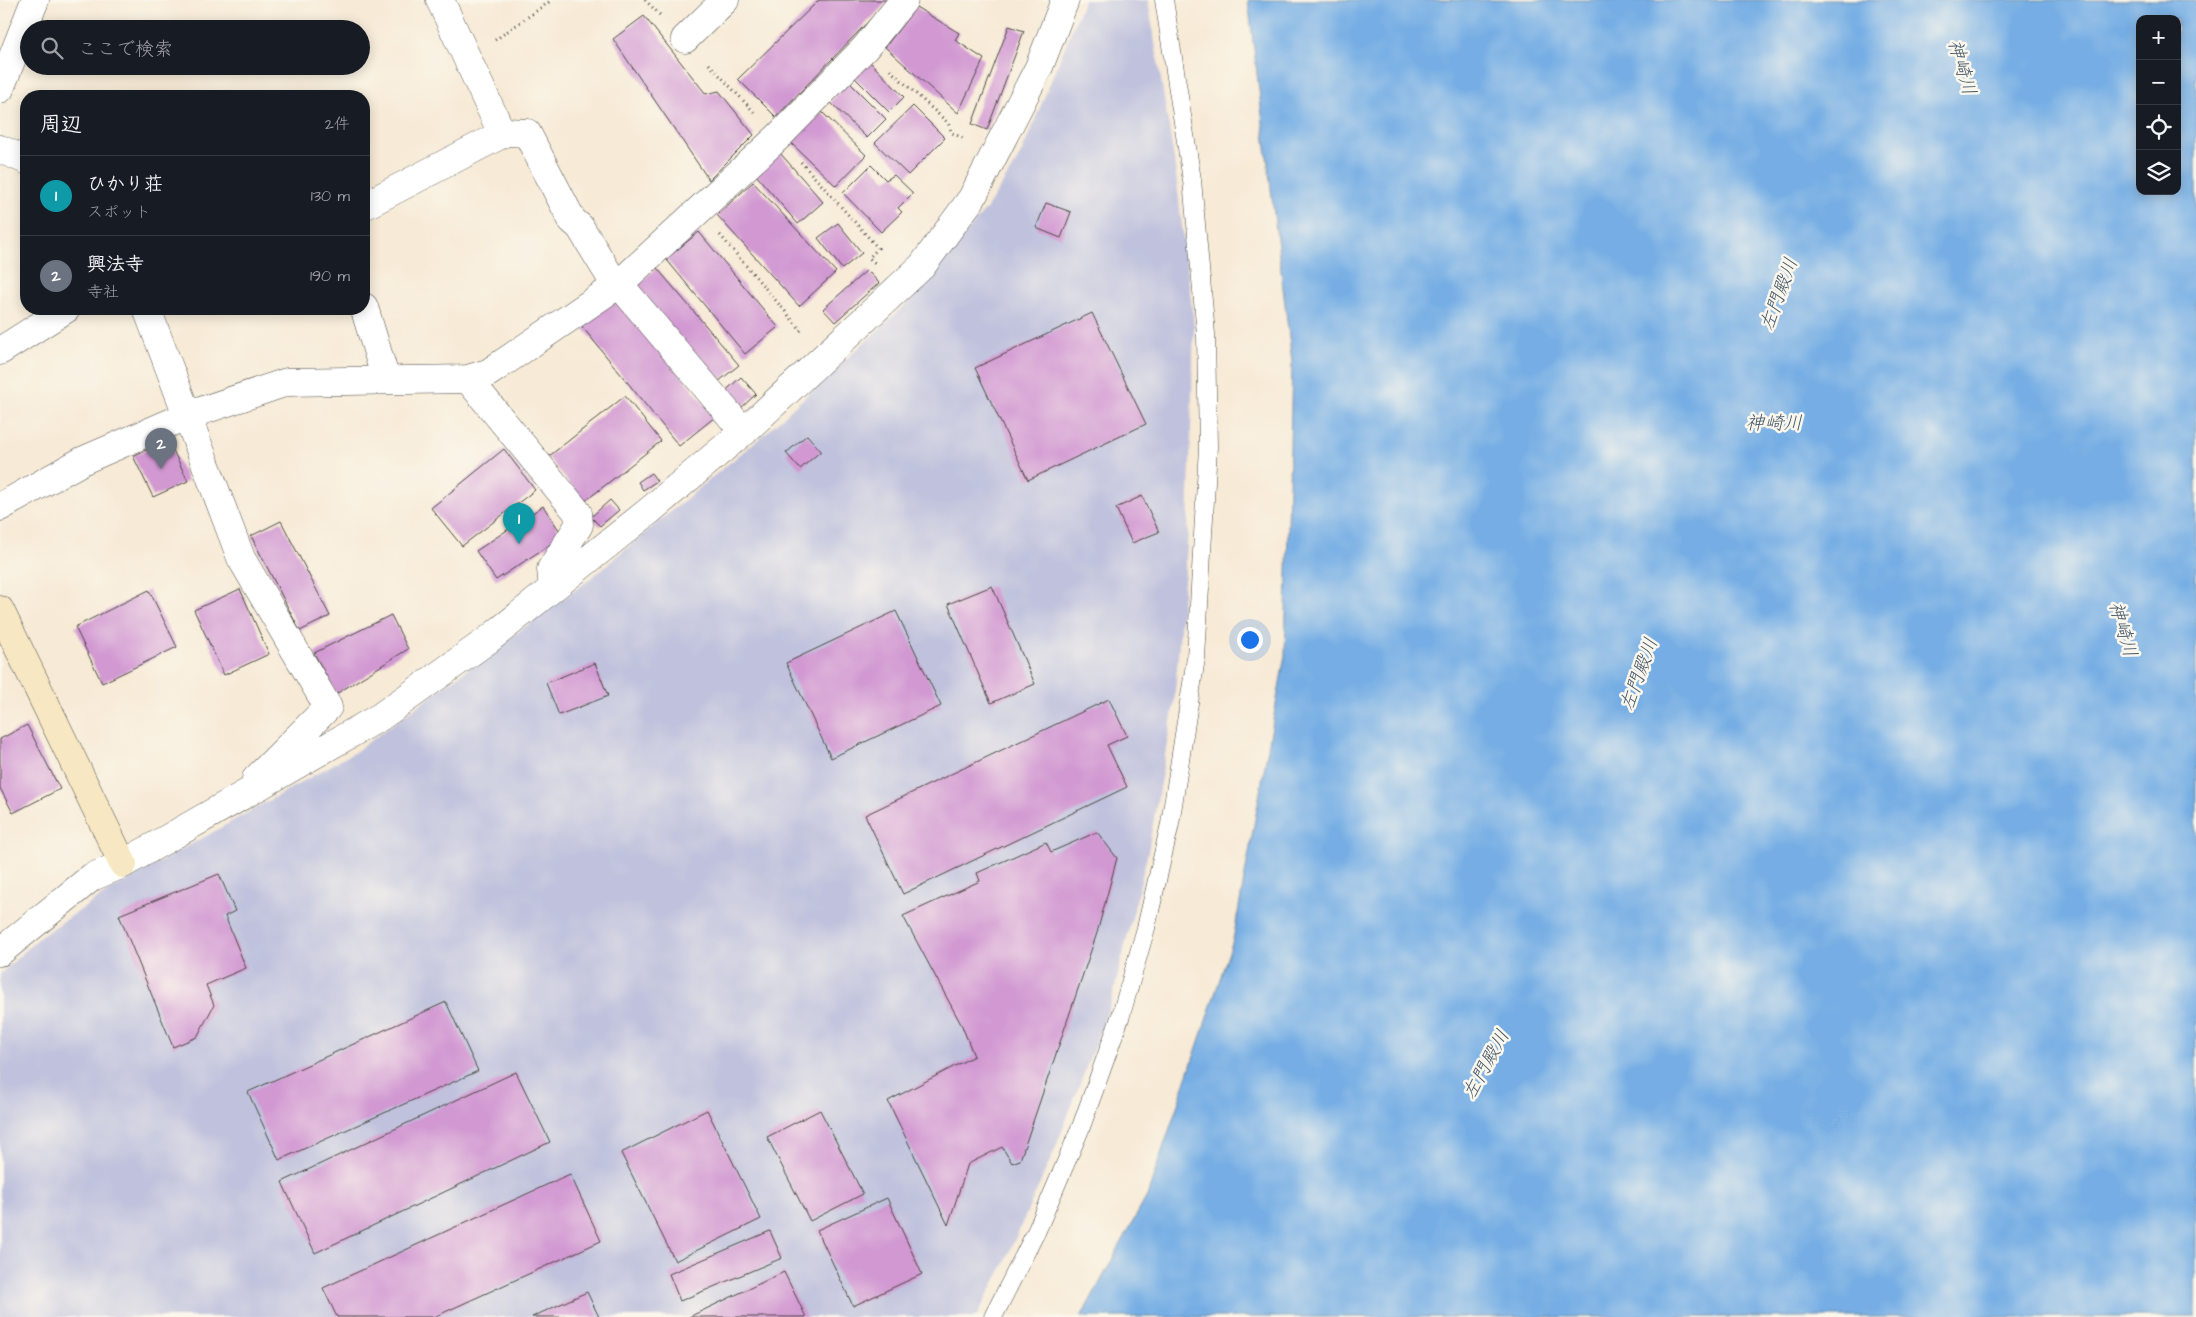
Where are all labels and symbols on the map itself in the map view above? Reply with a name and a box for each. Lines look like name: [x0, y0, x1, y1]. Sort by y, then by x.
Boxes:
water label: 神崎川: [1941, 36, 1982, 99]
water label: 左門殿川: [1754, 254, 1805, 335]
water label: 神崎川: [1745, 410, 1803, 437]
pin: 2: [145, 428, 177, 469]
pin: 1: [503, 503, 535, 544]
water label: 神崎川: [2102, 598, 2143, 661]
your location: [1237, 627, 1263, 653]
water label: 左門殿川: [1614, 634, 1665, 715]
water label: 左門殿川: [1456, 1025, 1517, 1105]

